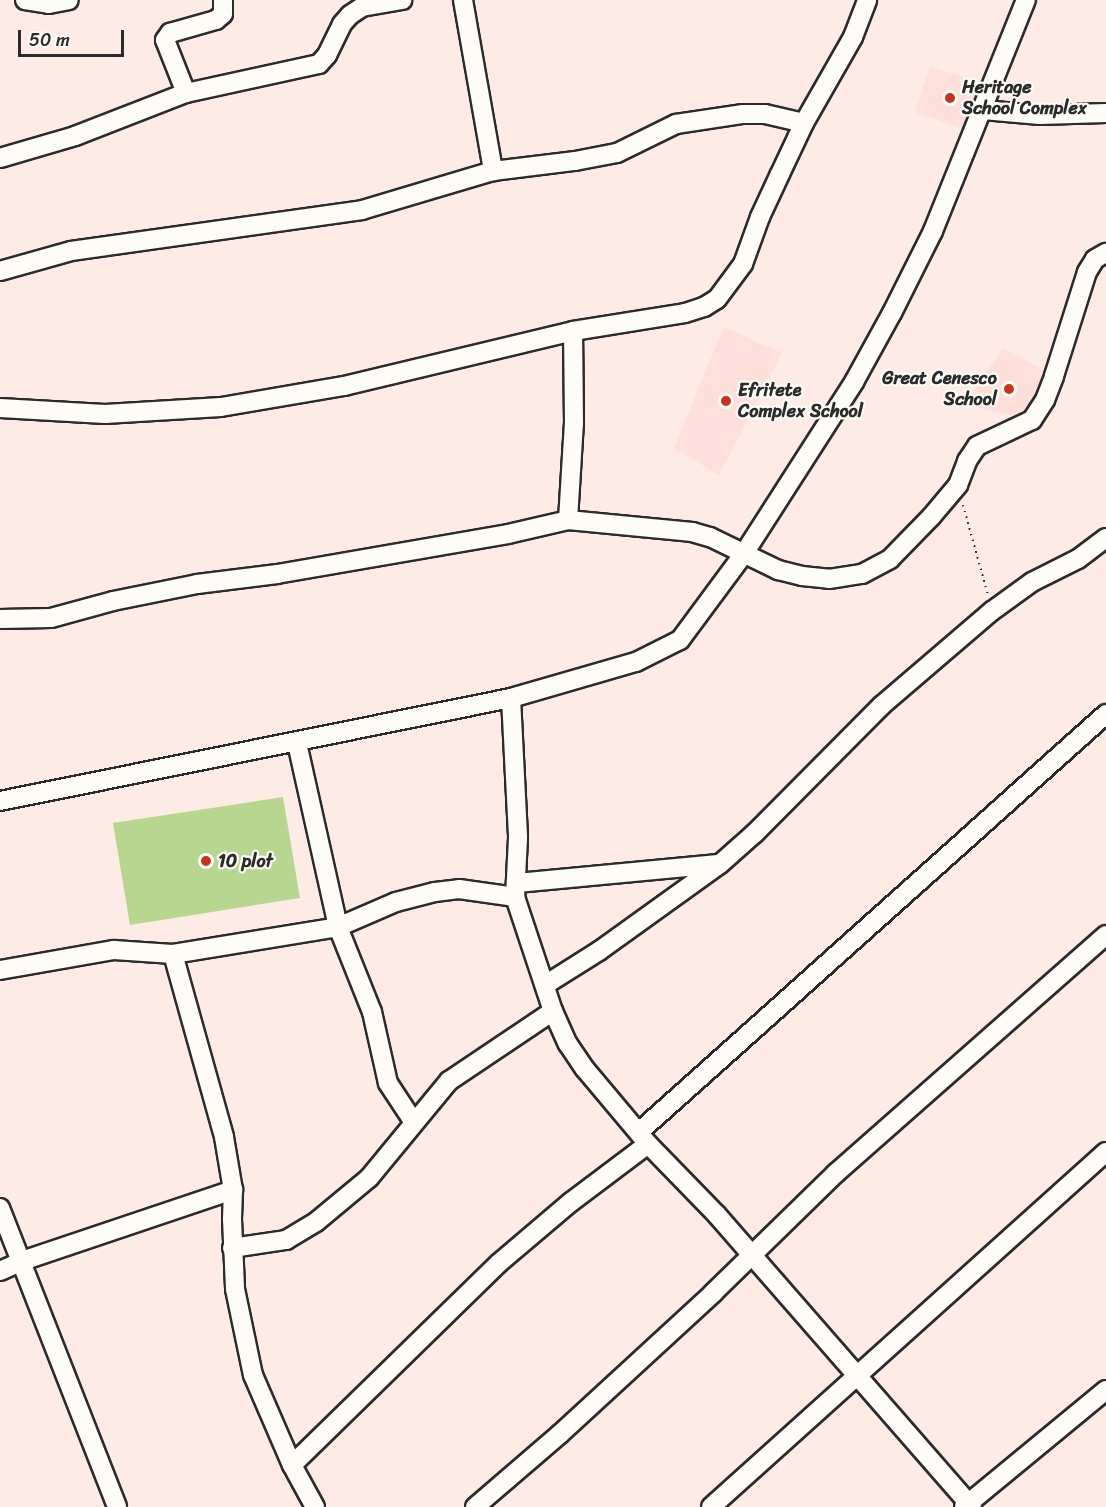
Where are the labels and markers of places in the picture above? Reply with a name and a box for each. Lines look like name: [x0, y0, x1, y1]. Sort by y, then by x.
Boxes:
place label: Heritage School Complex: [962, 77, 1087, 119]
marker: Heritage School Complex: [943, 91, 957, 105]
place label: Great Cenesco School: [882, 368, 997, 410]
place label: Efritete Complex School: [738, 380, 863, 422]
marker: Great Cenesco School: [1002, 382, 1016, 396]
marker: Efritete Complex School: [719, 394, 733, 408]
place label: 10 plot: [218, 850, 273, 872]
marker: 10 plot: [199, 854, 213, 868]

